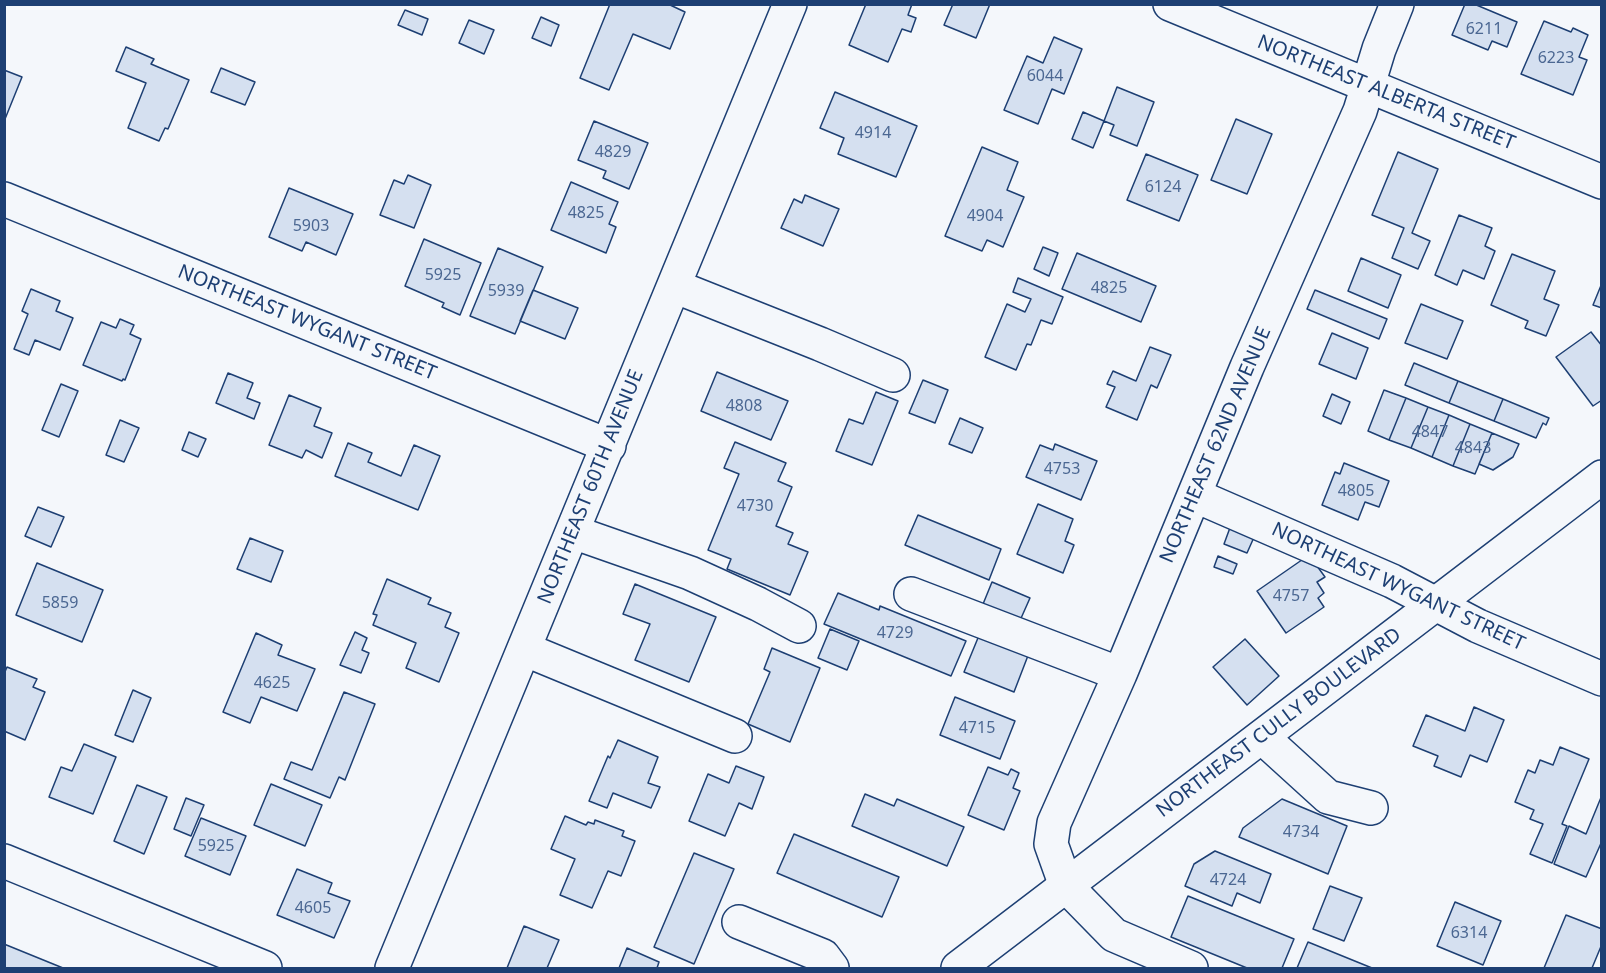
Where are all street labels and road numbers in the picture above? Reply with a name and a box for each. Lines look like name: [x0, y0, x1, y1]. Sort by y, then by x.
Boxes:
street label: NORTHEAST ALBERTA STREET: [1254, 30, 1518, 156]
street label: NORTHEAST WYGANT STREET: [174, 260, 440, 386]
street label: NORTHEAST 62ND AVENUE: [1155, 323, 1277, 567]
street label: NORTHEAST 60TH AVENUE: [533, 366, 649, 608]
street label: NORTHEAST WYGANT STREET: [1268, 518, 1528, 656]
street label: NORTHEAST CULLY BOULEVARD: [1152, 623, 1406, 823]

